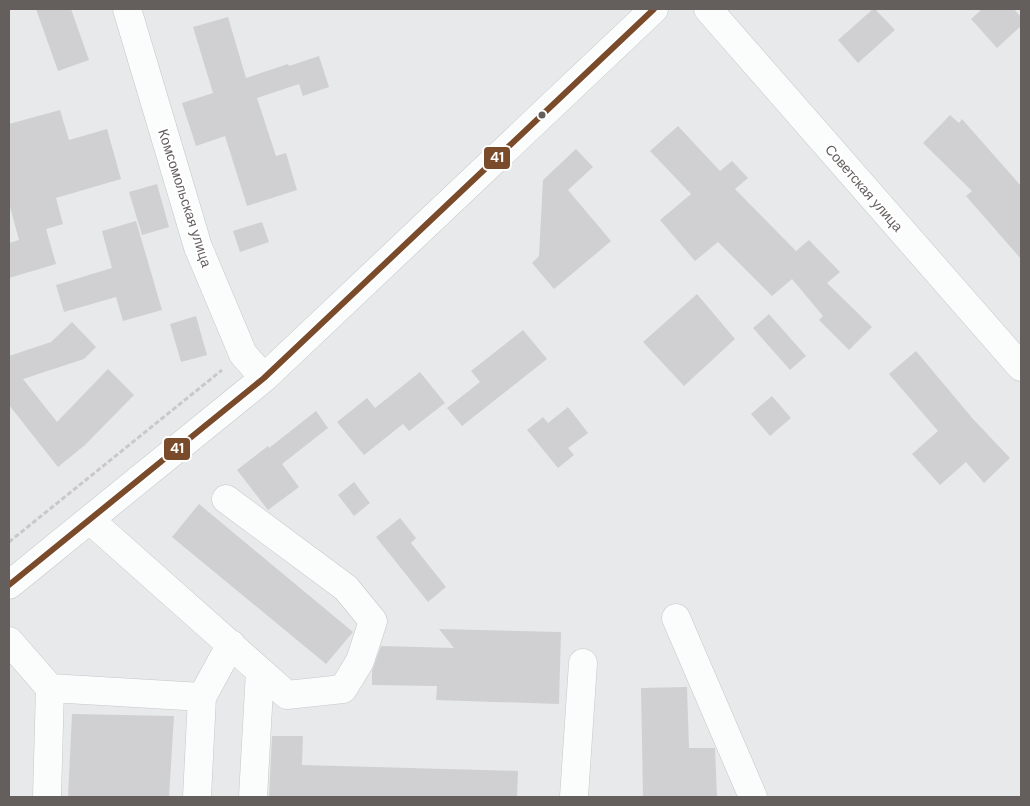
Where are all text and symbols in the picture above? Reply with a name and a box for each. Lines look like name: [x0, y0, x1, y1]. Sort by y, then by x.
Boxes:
unlabelled marker: [537, 110, 547, 120]
street label: Комсомольская улица: [154, 127, 216, 269]
street label: Советская улица: [821, 141, 907, 235]
line badge: 41: [483, 146, 511, 170]
text: 41: [490, 148, 504, 166]
line badge: 41: [163, 437, 191, 461]
text: 41: [170, 439, 184, 457]

